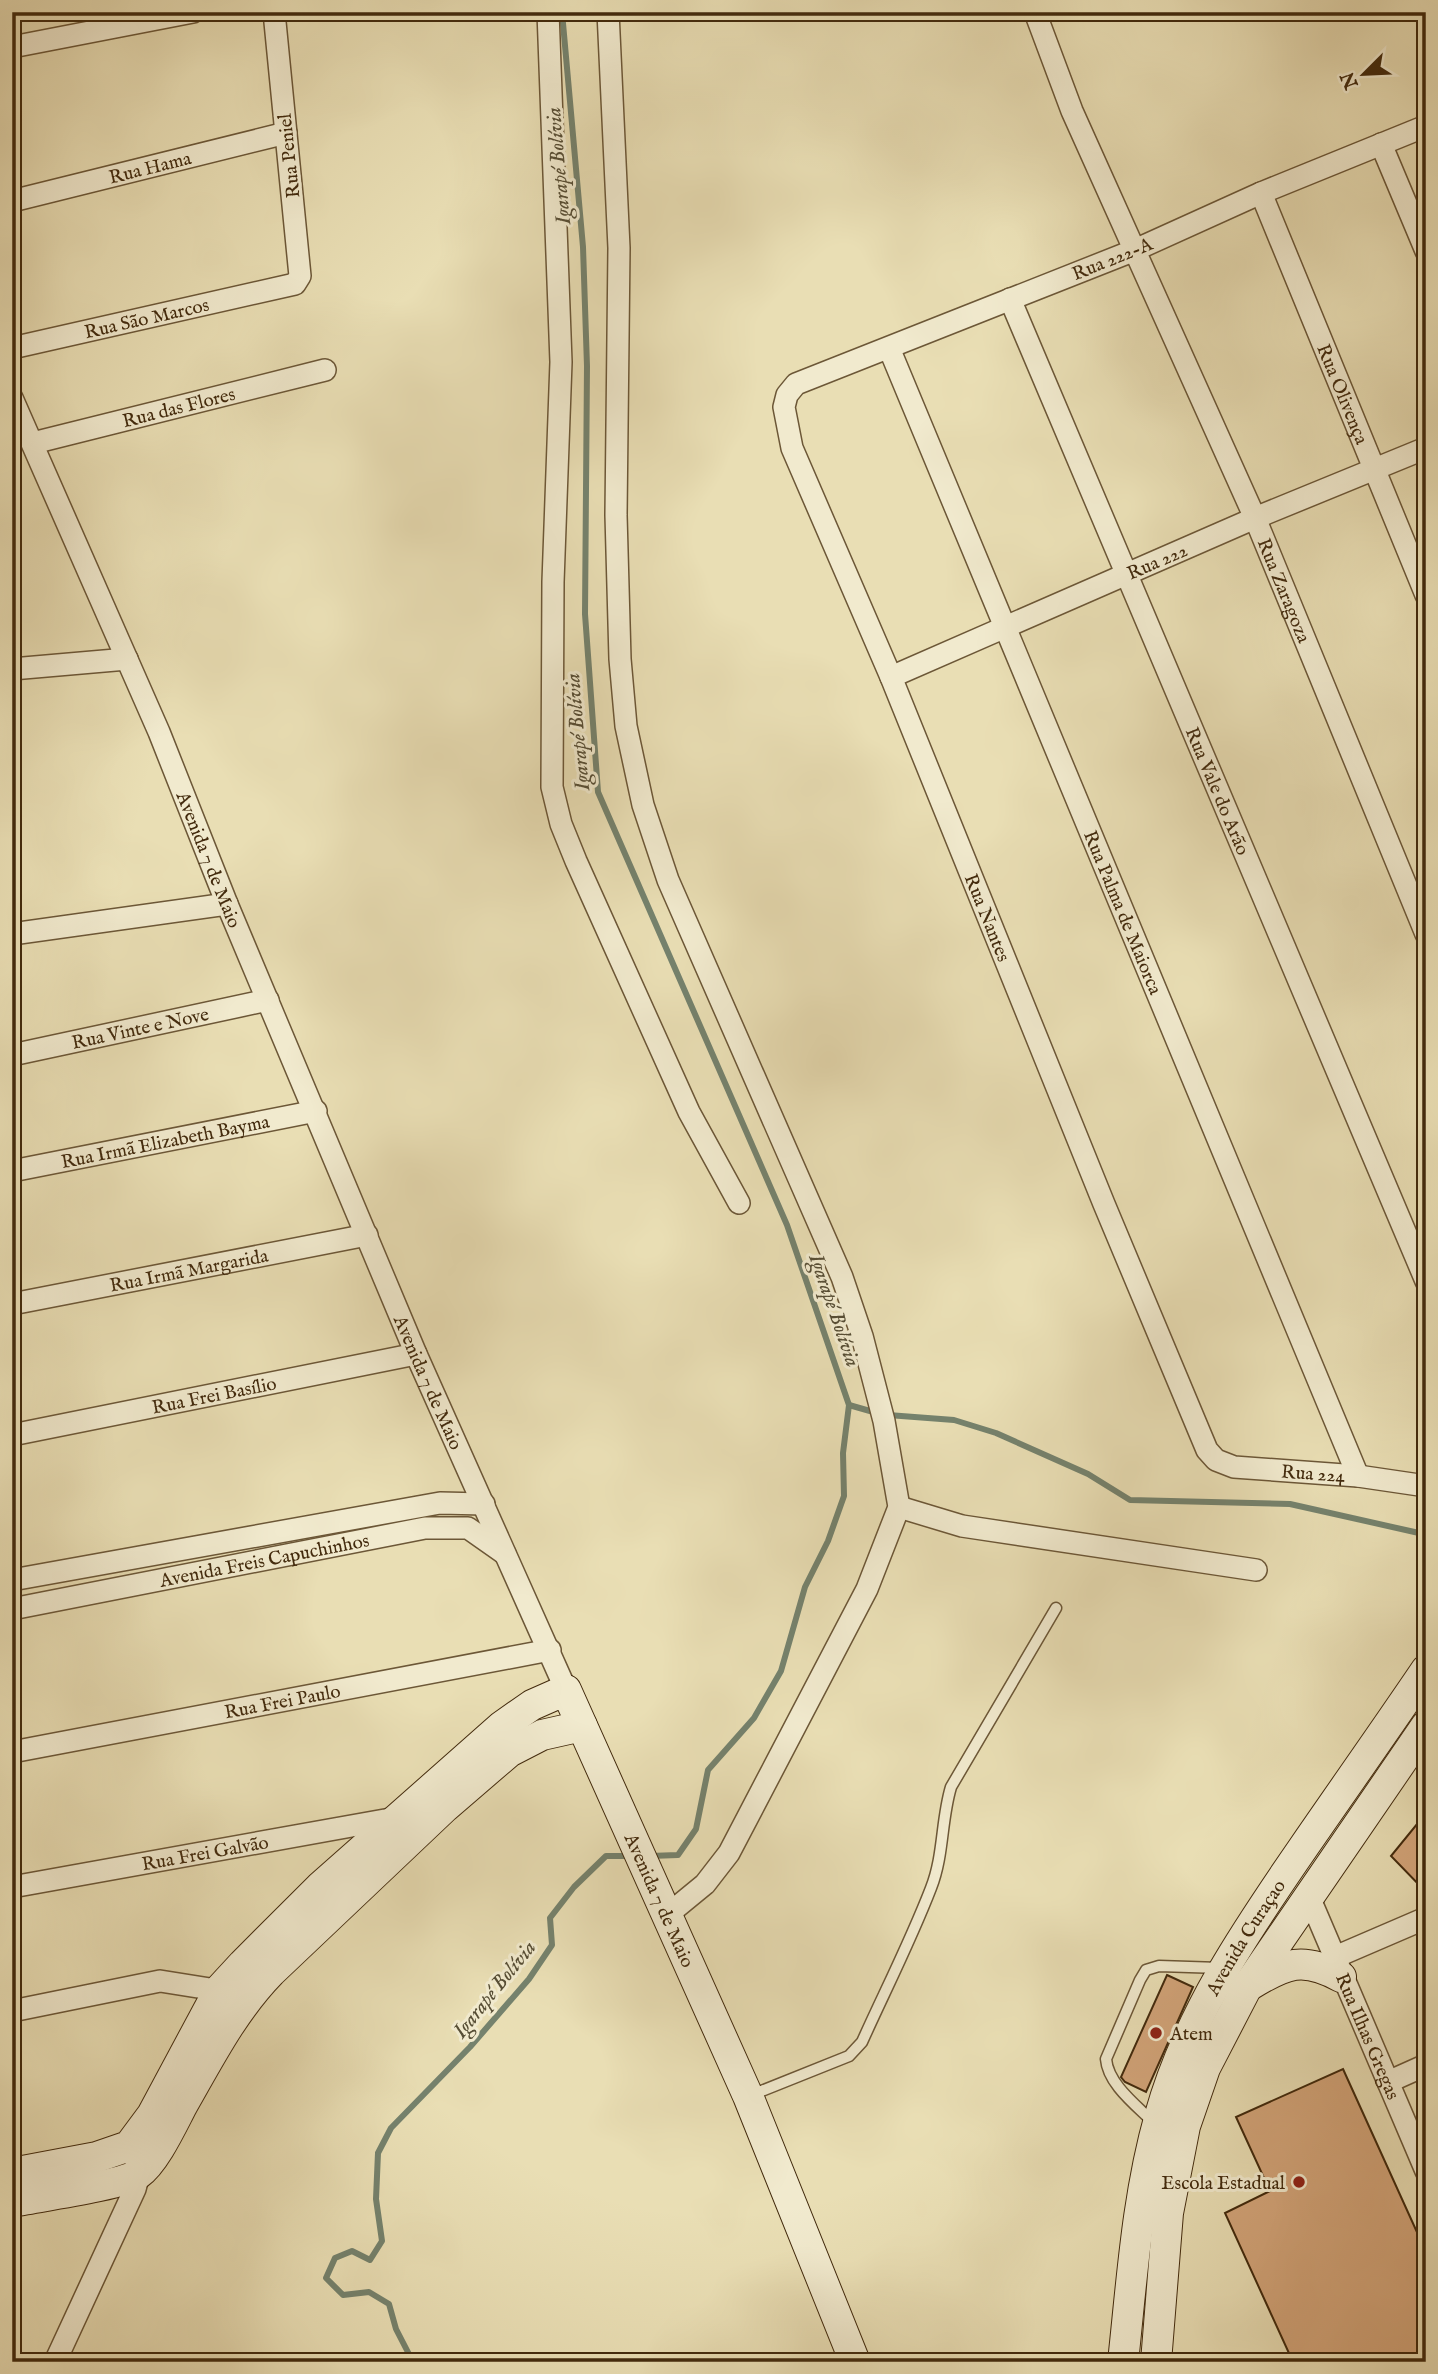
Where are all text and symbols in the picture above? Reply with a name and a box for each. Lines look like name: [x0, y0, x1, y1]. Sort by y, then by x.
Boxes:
north arrow: [1330, 38, 1400, 108]
text: N: [1336, 67, 1365, 93]
water label: Igarapé Bolívia: [541, 106, 578, 227]
street label: Rua Peniel: [274, 111, 306, 199]
street label: Rua Hama: [107, 147, 195, 191]
street label: Rua 222-A: [1069, 232, 1158, 287]
street label: Rua São Marcos: [82, 294, 212, 345]
street label: Rua Olivença: [1310, 341, 1373, 449]
street label: Rua das Flores: [120, 383, 238, 434]
street label: Rua Zaragoza: [1251, 535, 1315, 648]
street label: Rua 222: [1124, 539, 1191, 586]
water label: Igarapé Bolívia: [560, 672, 597, 793]
street label: Rua Vale do Arão: [1179, 724, 1254, 859]
street label: Avenida 7 de Maio: [169, 788, 246, 932]
street label: Rua Palma de Maiorca: [1077, 827, 1167, 999]
street label: Rua Nantes: [958, 871, 1015, 966]
street label: Rua Vinte e Nove: [70, 1003, 212, 1056]
street label: Rua Irmã Elizabeth Bayma: [59, 1110, 272, 1175]
street label: Rua Irmã Margarida: [108, 1244, 271, 1299]
water label: Igarapé Bolívia: [801, 1249, 866, 1371]
street label: Avenida 7 de Maio: [387, 1311, 467, 1454]
street label: Rua Frei Basílio: [150, 1372, 279, 1421]
street label: Rua 224: [1280, 1460, 1346, 1489]
street label: Avenida Freis Capuchinhos: [157, 1529, 371, 1594]
street label: Rua Frei Paulo: [223, 1680, 343, 1725]
street label: Avenida 7 de Maio: [617, 1829, 699, 1972]
street label: Rua Frei Galvão: [140, 1831, 271, 1877]
street label: Avenida Curaçao: [1201, 1875, 1292, 2001]
water label: Igarapé Bolívia: [447, 1936, 543, 2045]
street label: Rua Ilhas Gregas: [1329, 1970, 1404, 2104]
place label: Atem: [1169, 2023, 1213, 2047]
marker: Atem: [1148, 2025, 1164, 2041]
place label: Escola Estadual: [1161, 2172, 1286, 2196]
marker: Escola Estadual: [1291, 2174, 1307, 2190]

